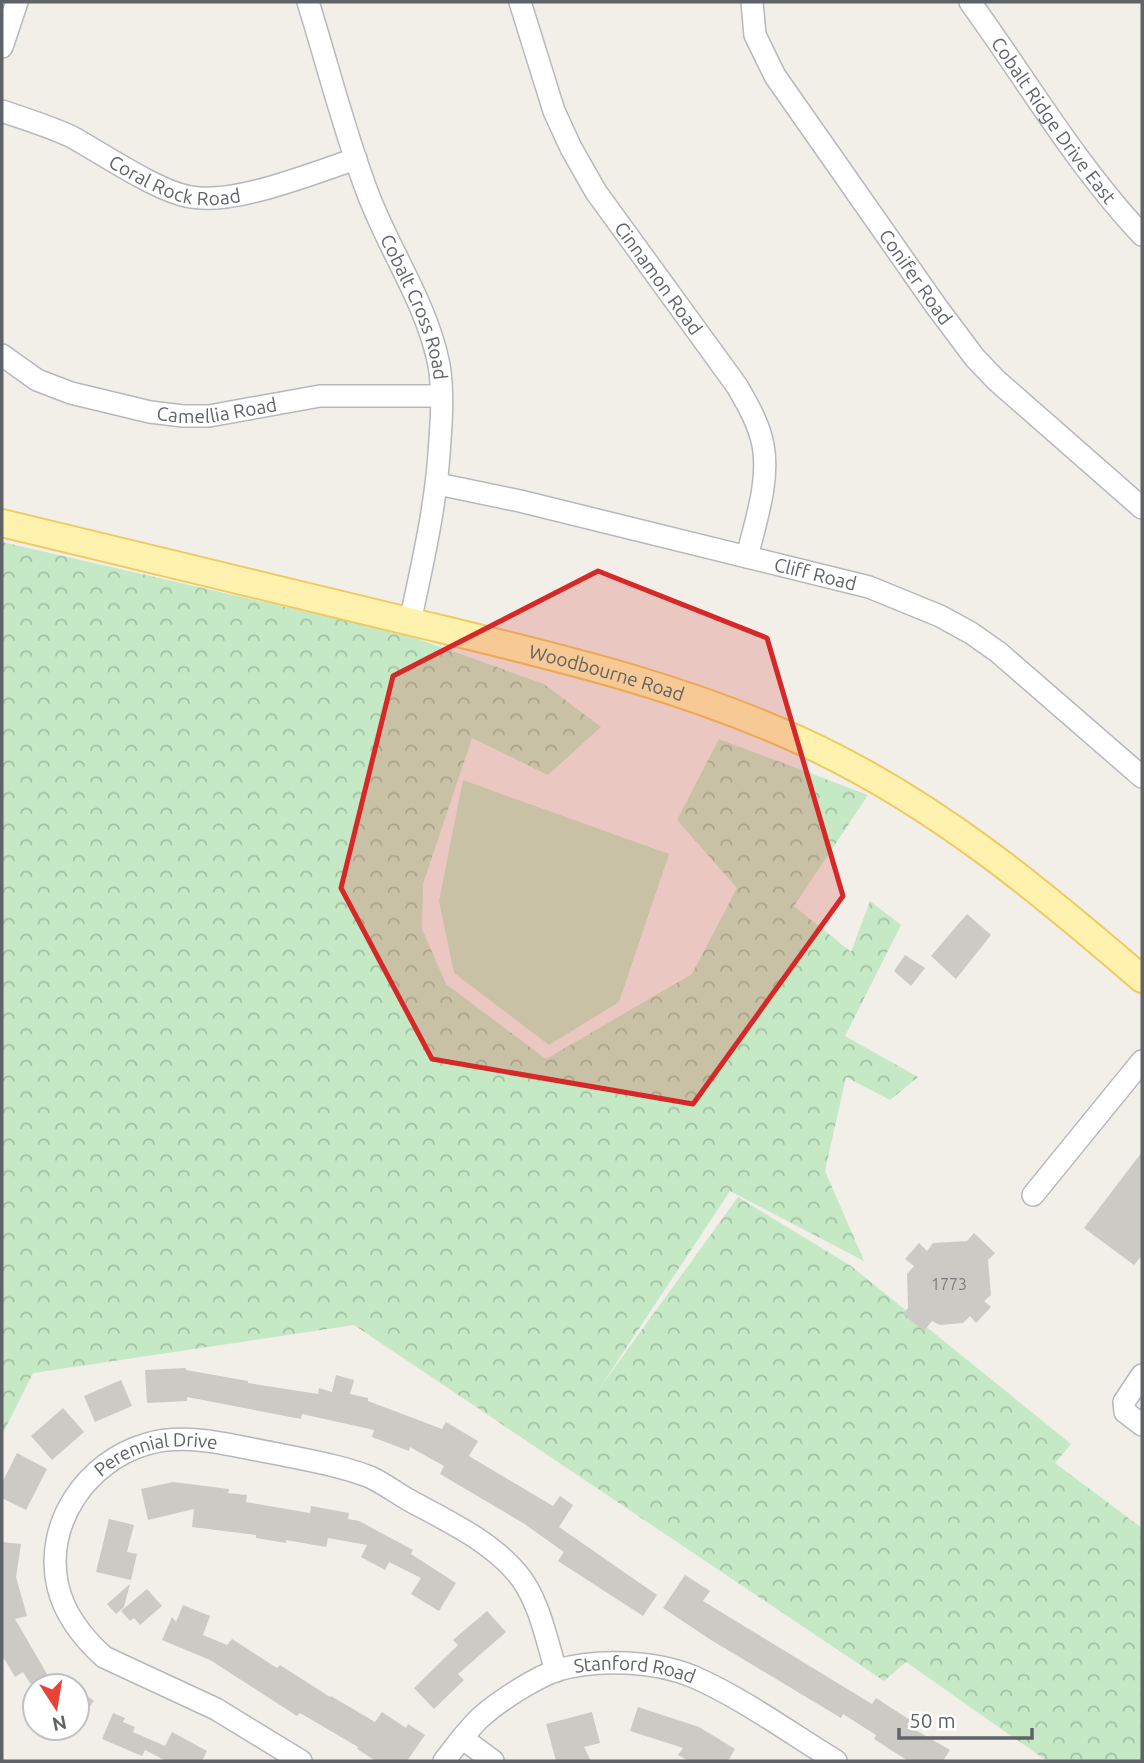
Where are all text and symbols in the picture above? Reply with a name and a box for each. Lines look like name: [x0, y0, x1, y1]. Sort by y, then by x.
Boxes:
street label: Cobalt Ridge Drive East: [987, 33, 1121, 208]
street label: Coral Rock Road: [105, 150, 242, 209]
street label: Cinnamon Road: [610, 217, 707, 339]
street label: Conifer Road: [875, 225, 957, 329]
street label: Cobalt Cross Road: [376, 231, 452, 381]
street label: Camellia Road: [155, 393, 278, 427]
street label: Cliff Road: [772, 553, 859, 595]
street label: Woodbourne Road: [527, 640, 687, 705]
house number: 1773: [931, 1275, 967, 1293]
street label: Perennial Drive: [89, 1428, 219, 1481]
street label: Stanford Road: [572, 1652, 699, 1688]
north arrow: [21, 1672, 91, 1742]
scale bar: [899, 1696, 1032, 1740]
text: 50 m: [909, 1708, 956, 1732]
text: N: [50, 1711, 69, 1736]

